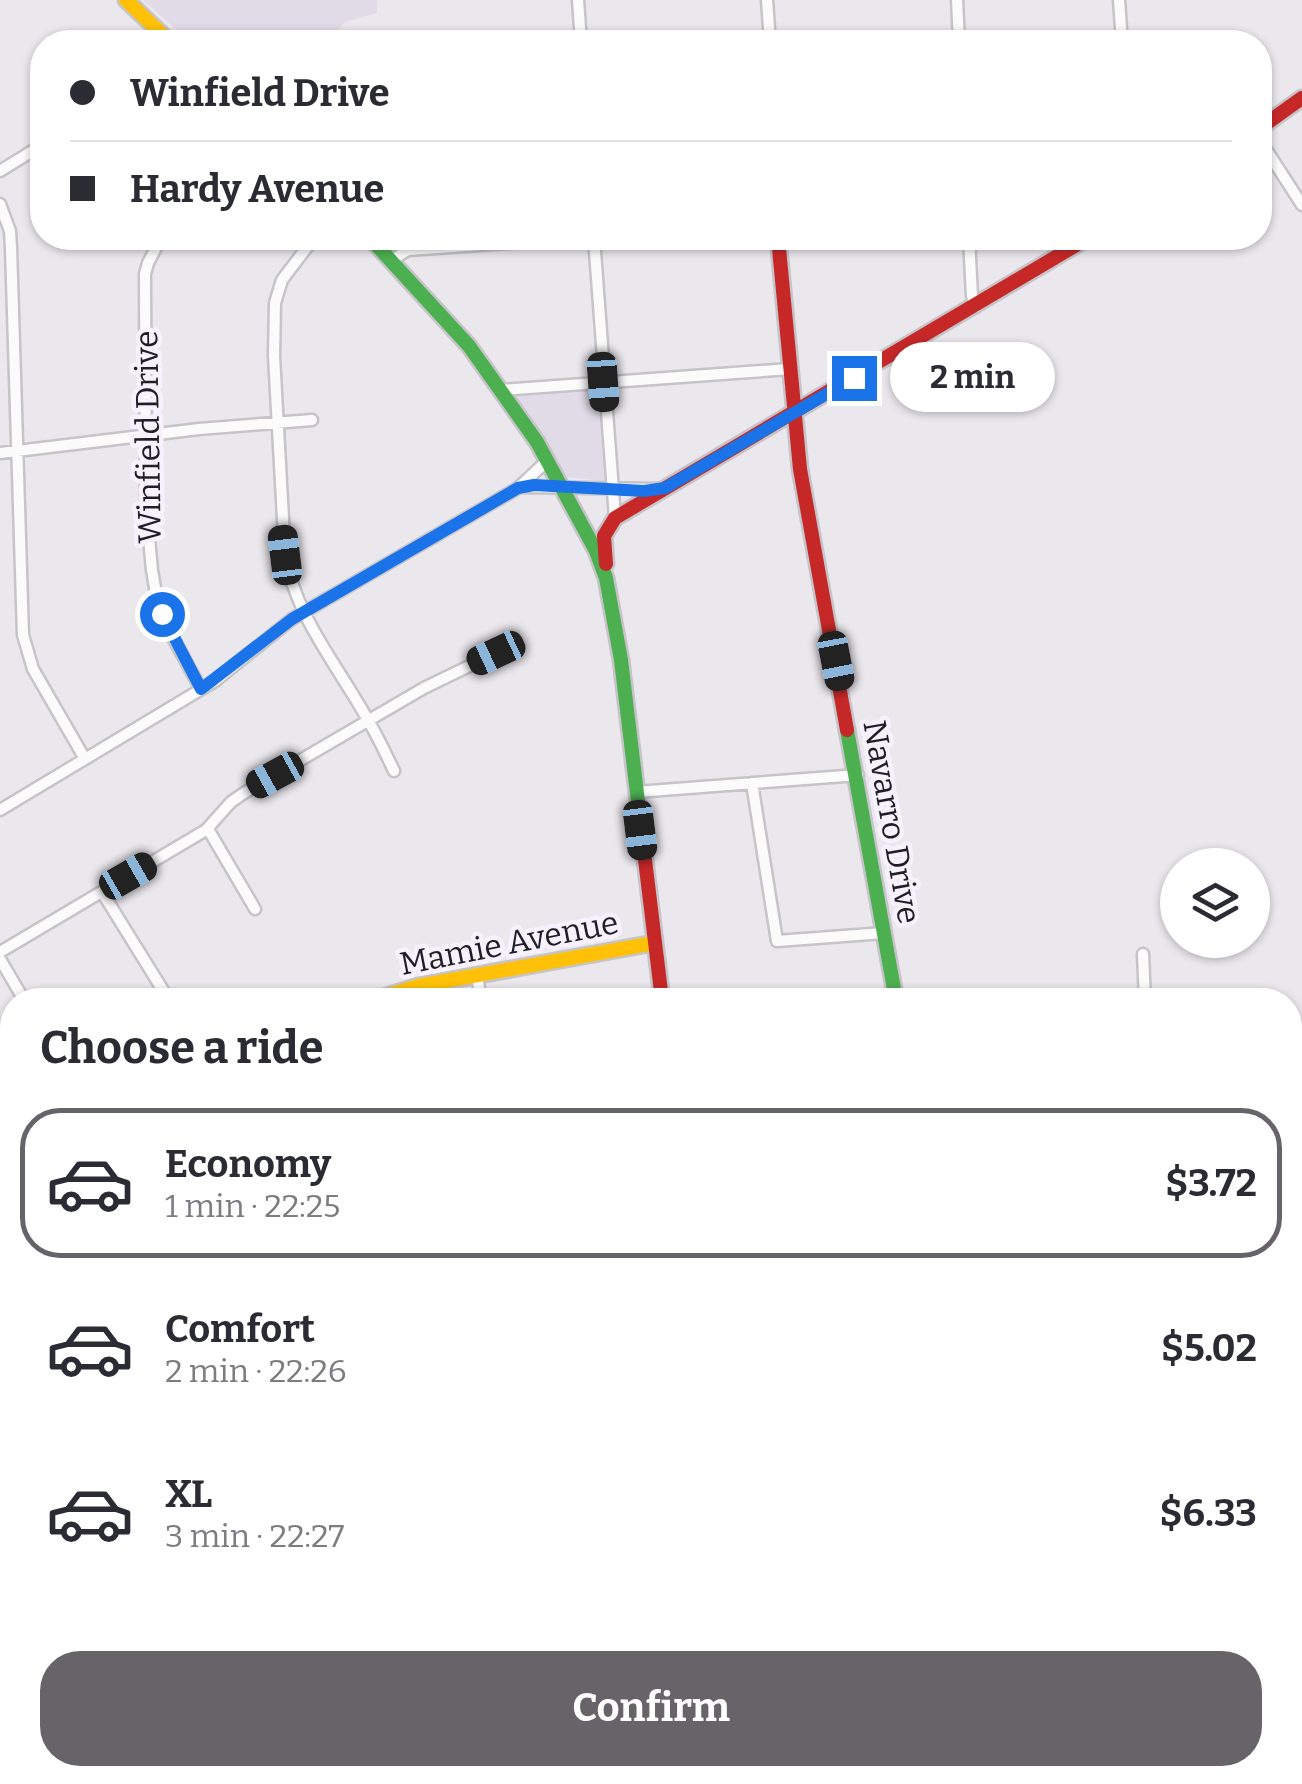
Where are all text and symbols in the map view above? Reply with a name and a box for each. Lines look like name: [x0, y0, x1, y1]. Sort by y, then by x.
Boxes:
text: Winfield Drive: [130, 70, 390, 116]
text: Hardy Avenue: [130, 166, 384, 212]
street label: Winfield Drive: [127, 330, 169, 544]
callout: 2 min: [889, 343, 1054, 413]
car: [586, 351, 620, 413]
route end: [832, 356, 877, 401]
text: 2 min: [930, 358, 1015, 396]
car: [266, 523, 304, 587]
route start: [140, 592, 185, 637]
car: [462, 627, 530, 679]
car: [816, 629, 856, 693]
street label: Navarro Drive: [855, 717, 929, 927]
car: [241, 747, 309, 803]
car: [621, 798, 659, 862]
car: [95, 848, 161, 904]
map controls: [1160, 848, 1270, 958]
button: layers: [1160, 848, 1270, 958]
street label: Mamie Avenue: [396, 903, 622, 983]
text: Choose a ride: [40, 1021, 323, 1075]
icon: car: [45, 1138, 135, 1228]
text: Economy: [165, 1141, 331, 1187]
text: $3.72: [1165, 1160, 1257, 1206]
text: 1 min · 22:25: [165, 1187, 340, 1225]
icon: car: [45, 1303, 135, 1393]
text: Comfort: [165, 1306, 315, 1352]
text: $5.02: [1161, 1325, 1257, 1371]
text: 2 min · 22:26: [165, 1352, 346, 1390]
icon: car: [45, 1468, 135, 1558]
text: XL: [165, 1471, 212, 1517]
text: $6.33: [1159, 1490, 1257, 1536]
text: 3 min · 22:27: [165, 1517, 344, 1555]
button: Confirm: [40, 1651, 1262, 1766]

